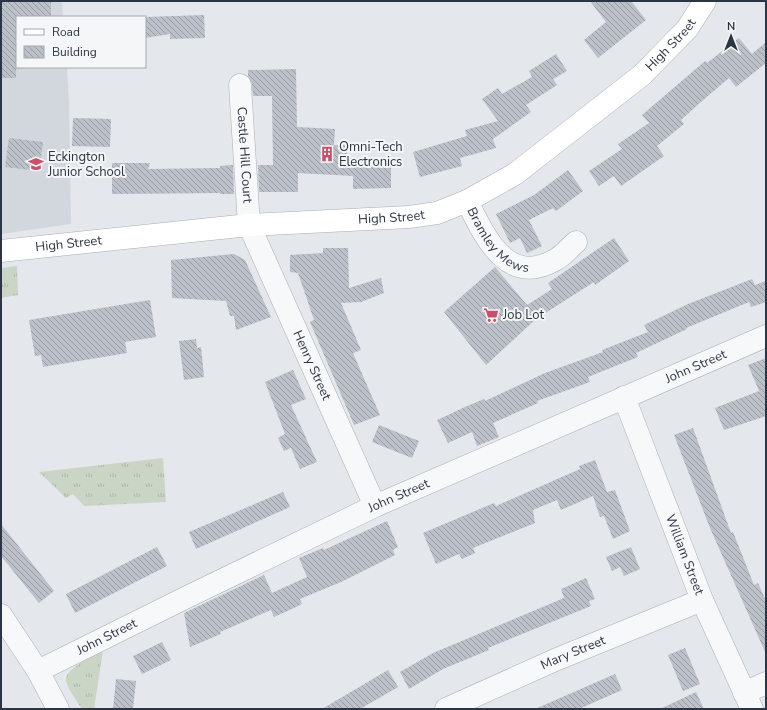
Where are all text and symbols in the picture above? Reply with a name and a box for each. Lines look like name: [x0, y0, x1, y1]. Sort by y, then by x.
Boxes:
street label: High Street: [641, 15, 701, 75]
legend: [16, 16, 146, 68]
north arrow: [711, 16, 751, 56]
text: N: [727, 19, 735, 34]
text: Road: [52, 24, 80, 40]
text: Building: [52, 44, 97, 60]
street label: Castle Hill Court: [232, 106, 257, 204]
place label: Omni-Tech Electronics: [339, 138, 403, 171]
building icon: Omni-Tech Electronics: [318, 145, 336, 163]
place label: Eckington Junior School: [47, 148, 125, 181]
school or university icon: Eckington Junior School: [27, 155, 45, 173]
street label: Bramley Mews: [463, 204, 530, 277]
street label: High Street: [358, 206, 426, 229]
street label: High Street: [34, 231, 103, 256]
supermarket icon: Job Lot: [482, 306, 500, 324]
place label: Job Lot: [502, 306, 545, 324]
street label: Henry Street: [288, 327, 336, 403]
street label: John Street: [661, 345, 730, 388]
street label: John Street: [364, 474, 432, 517]
street label: William Street: [661, 512, 708, 598]
street label: John Street: [73, 614, 141, 660]
street label: Mary Street: [538, 631, 609, 674]

